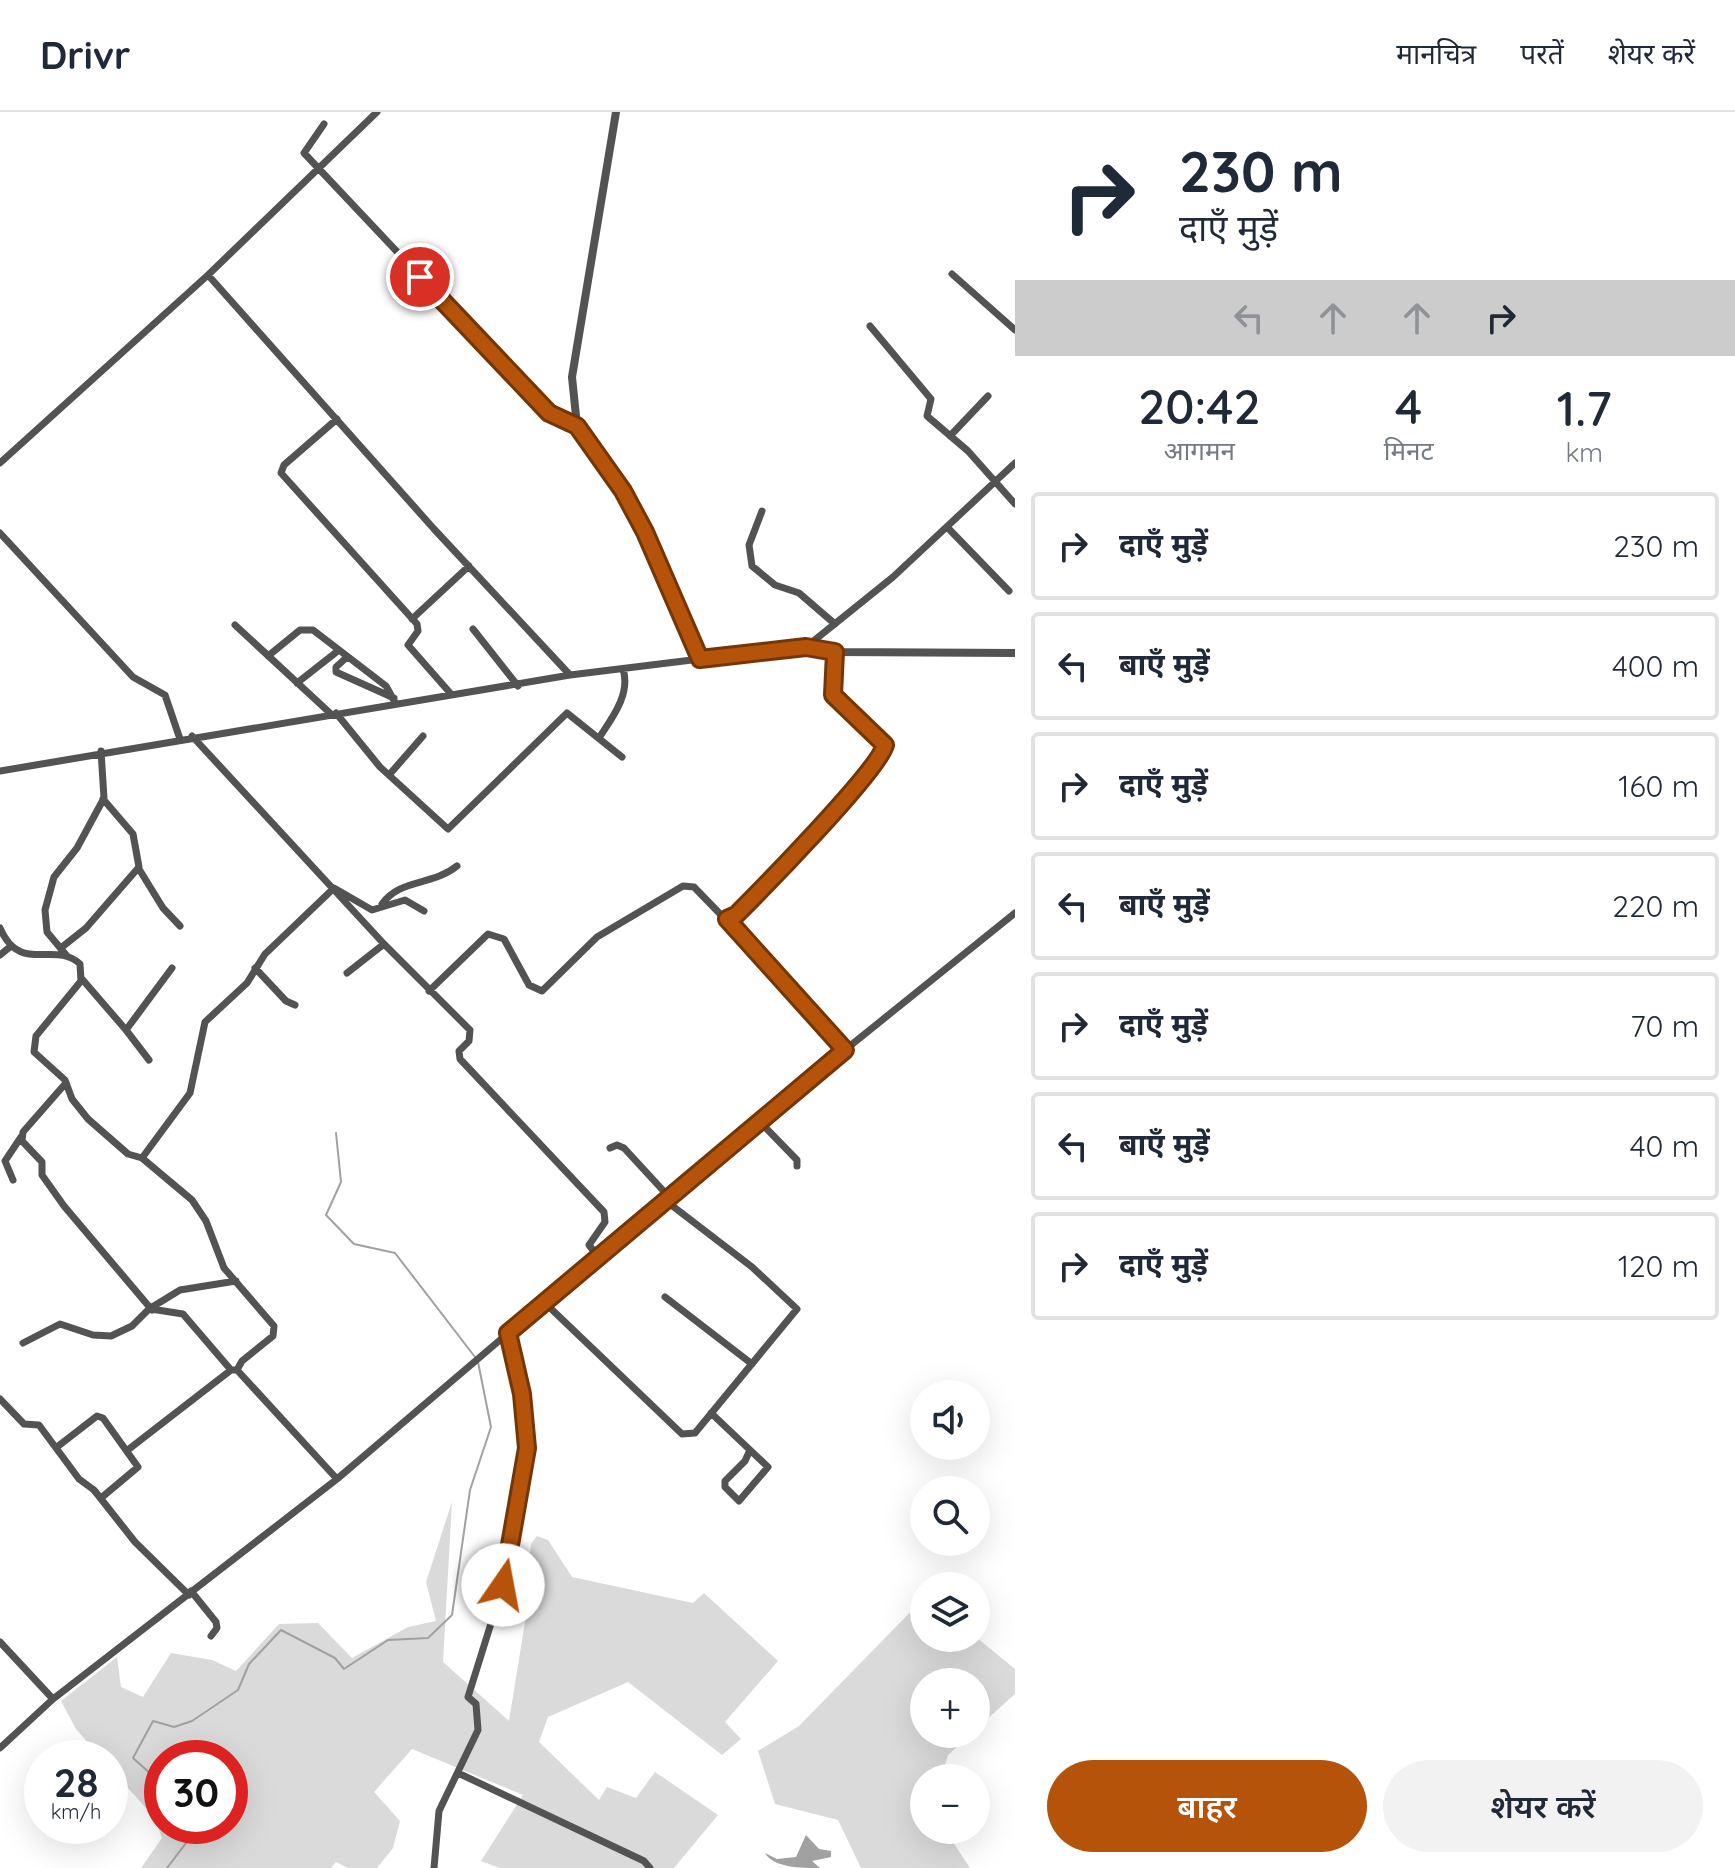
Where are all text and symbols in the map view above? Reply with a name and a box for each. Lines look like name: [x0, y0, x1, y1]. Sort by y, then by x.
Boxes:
text: Drivr: [40, 31, 130, 79]
text: मानचित्र: [1396, 36, 1476, 71]
text: परतें: [1520, 36, 1564, 71]
text: शेयर करें: [1608, 36, 1695, 71]
text: 230 m: [1179, 136, 1343, 206]
icon: right: [1047, 144, 1151, 248]
text: दाएँ मुड़ें: [1179, 205, 1278, 250]
pin: [386, 243, 454, 311]
icon: arrive: [398, 255, 442, 299]
icon: left: [1227, 296, 1271, 340]
icon: ahead: [1311, 296, 1355, 340]
icon: ahead: [1395, 296, 1439, 340]
icon: right: [1479, 296, 1523, 340]
text: 20:42: [1138, 376, 1261, 436]
text: 4: [1395, 376, 1422, 436]
text: 1.7: [1557, 378, 1612, 438]
text: आगमन: [1164, 434, 1235, 467]
text: मिनट: [1384, 434, 1434, 467]
text: km: [1565, 436, 1603, 469]
icon: right: [1051, 524, 1095, 568]
text: दाएँ मुड़ें: [1119, 525, 1208, 563]
text: 230 m: [1613, 527, 1699, 565]
icon: left: [1051, 644, 1095, 688]
text: बाएँ मुड़ें: [1119, 645, 1210, 683]
text: 400 m: [1612, 647, 1699, 685]
icon: right: [1051, 764, 1095, 808]
text: दाएँ मुड़ें: [1119, 765, 1208, 803]
text: 160 m: [1618, 767, 1699, 805]
icon: left: [1051, 884, 1095, 928]
text: बाएँ मुड़ें: [1119, 885, 1210, 923]
text: 220 m: [1612, 887, 1699, 925]
icon: right: [1051, 1004, 1095, 1048]
text: दाएँ मुड़ें: [1119, 1005, 1208, 1043]
text: 70 m: [1630, 1007, 1699, 1045]
icon: left: [1051, 1124, 1095, 1168]
text: बाएँ मुड़ें: [1119, 1125, 1210, 1163]
text: 40 m: [1630, 1127, 1699, 1165]
icon: right: [1051, 1244, 1095, 1288]
text: दाएँ मुड़ें: [1119, 1245, 1208, 1283]
text: 120 m: [1618, 1247, 1699, 1285]
map controls: [910, 1380, 990, 1844]
button: sound: [910, 1380, 990, 1460]
button: search: [910, 1476, 990, 1556]
position arrow: [461, 1543, 545, 1627]
button: layers: [910, 1572, 990, 1652]
button: +: [910, 1668, 990, 1748]
speed limit sign: 30: [144, 1740, 248, 1844]
text: 28: [54, 1757, 98, 1807]
button: बाहर: [1047, 1760, 1367, 1852]
button: शेयर करें: [1383, 1760, 1703, 1852]
button: −: [910, 1764, 990, 1844]
text: km/h: [51, 1799, 101, 1824]

